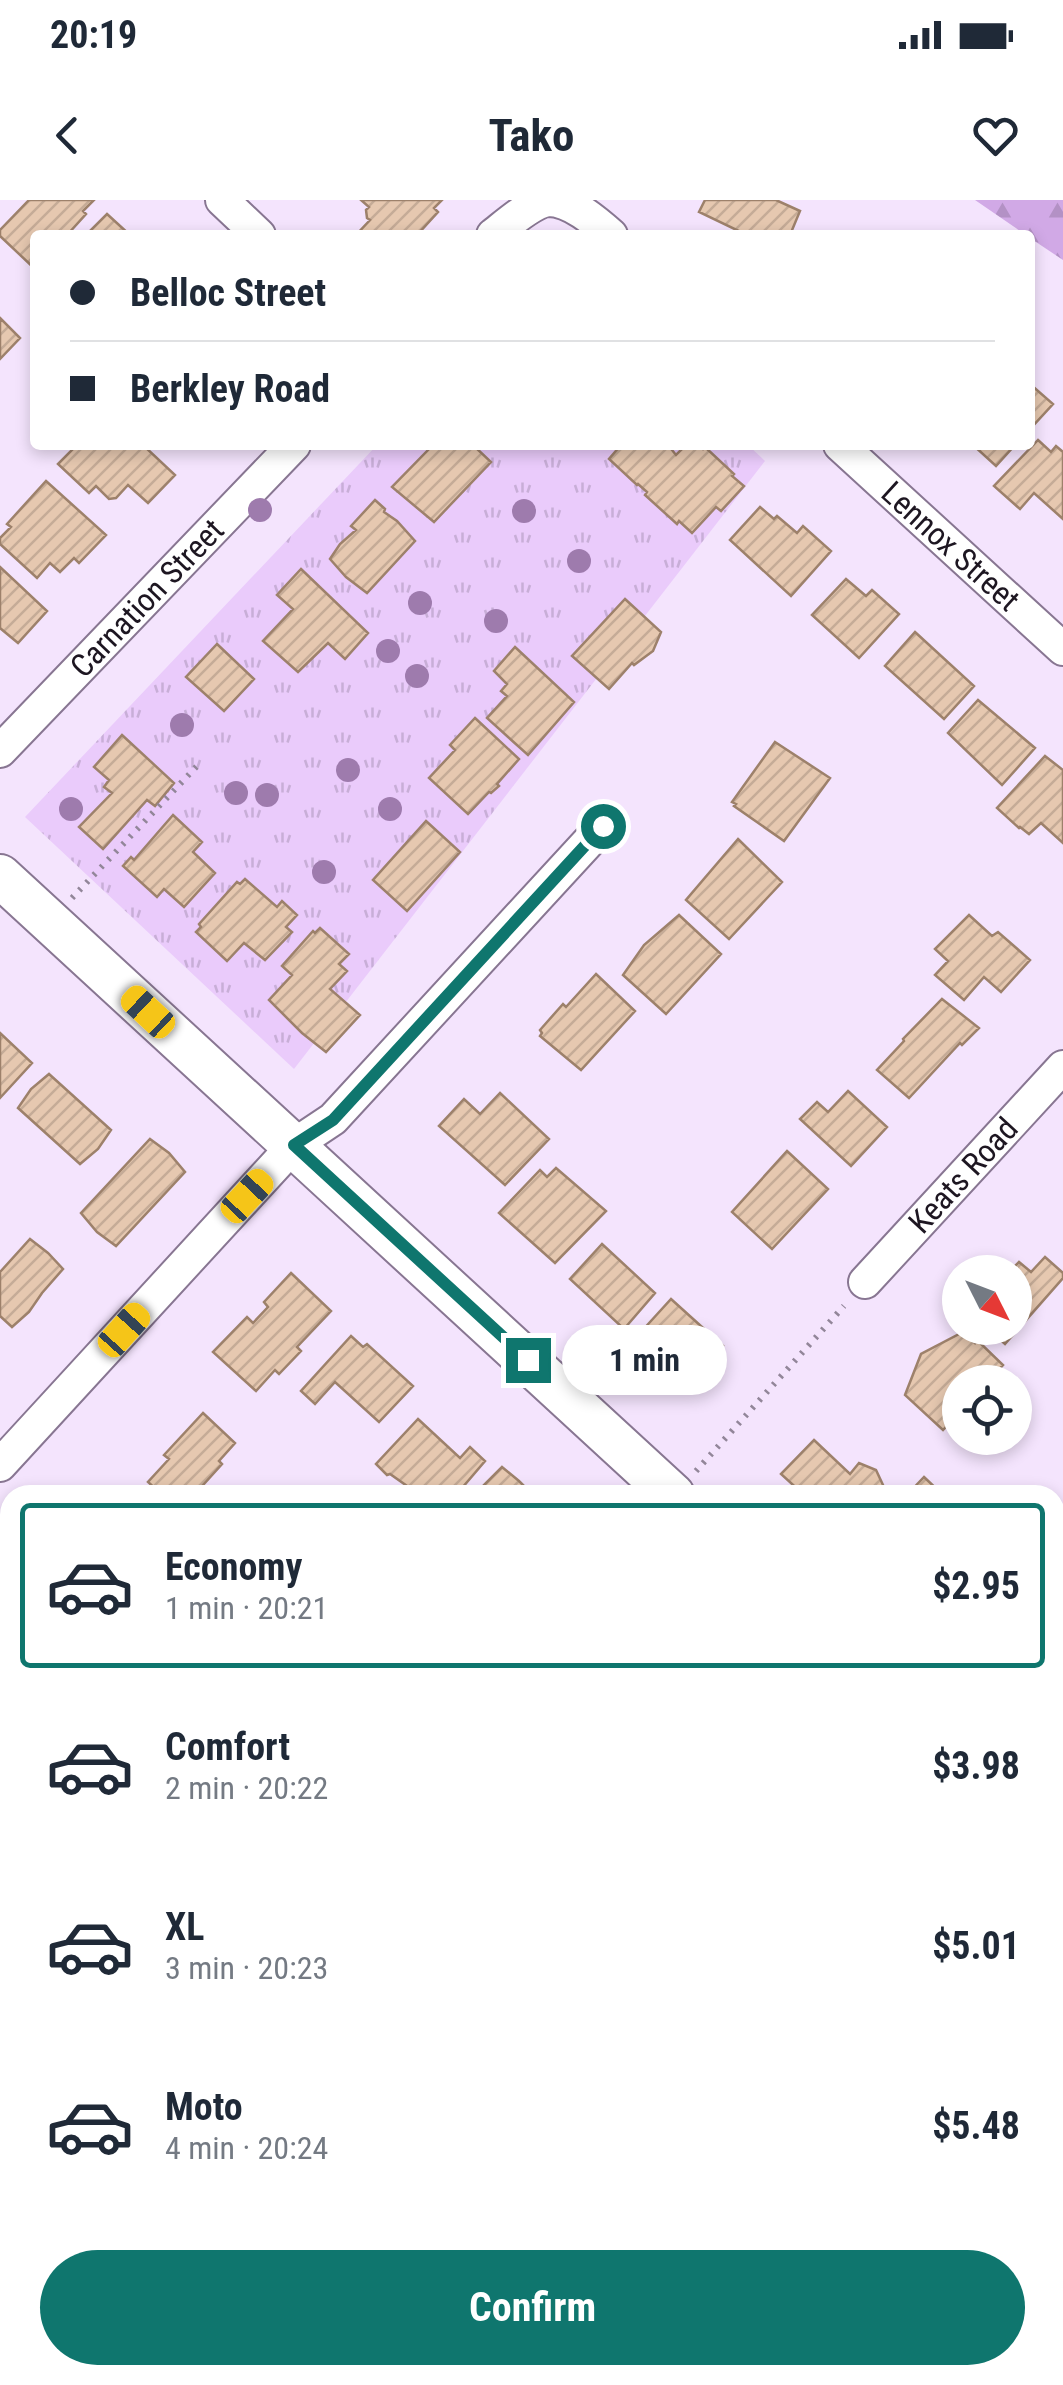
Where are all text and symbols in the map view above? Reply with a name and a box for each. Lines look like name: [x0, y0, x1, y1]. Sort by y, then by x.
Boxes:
text: 20:19: [50, 13, 137, 57]
icon: back: [40, 108, 95, 163]
icon: heart: [968, 108, 1023, 163]
text: Tako: [489, 109, 574, 162]
text: Belloc Street: [130, 271, 326, 315]
text: Berkley Road: [130, 367, 330, 411]
street label: Lennox Street: [874, 474, 1027, 619]
street label: Carnation Street: [62, 511, 232, 685]
route start: [581, 804, 626, 849]
car: [116, 981, 180, 1043]
street label: Keats Road: [901, 1110, 1026, 1241]
car: [216, 1164, 278, 1228]
north arrow: [942, 1255, 1032, 1345]
map controls: [942, 1255, 1032, 1455]
car: [93, 1298, 155, 1362]
callout: 1 min: [563, 1325, 728, 1395]
route end: [506, 1338, 551, 1383]
text: 1 min: [609, 1341, 680, 1379]
button: locate: [942, 1365, 1032, 1455]
icon: car: [45, 1541, 135, 1631]
text: Economy: [165, 1545, 302, 1589]
text: $2.95: [932, 1564, 1020, 1608]
text: 1 min · 20:21: [165, 1589, 328, 1627]
icon: car: [45, 1721, 135, 1811]
text: Comfort: [165, 1725, 290, 1769]
text: $3.98: [932, 1744, 1020, 1788]
text: 2 min · 20:22: [165, 1769, 328, 1807]
icon: car: [45, 1901, 135, 1991]
text: XL: [165, 1905, 204, 1949]
text: $5.01: [932, 1924, 1020, 1968]
text: 3 min · 20:23: [165, 1949, 328, 1987]
icon: car: [45, 2081, 135, 2171]
text: Moto: [165, 2085, 243, 2129]
text: $5.48: [932, 2104, 1020, 2148]
text: 4 min · 20:24: [165, 2129, 328, 2167]
button: Confirm: [40, 2250, 1025, 2365]

